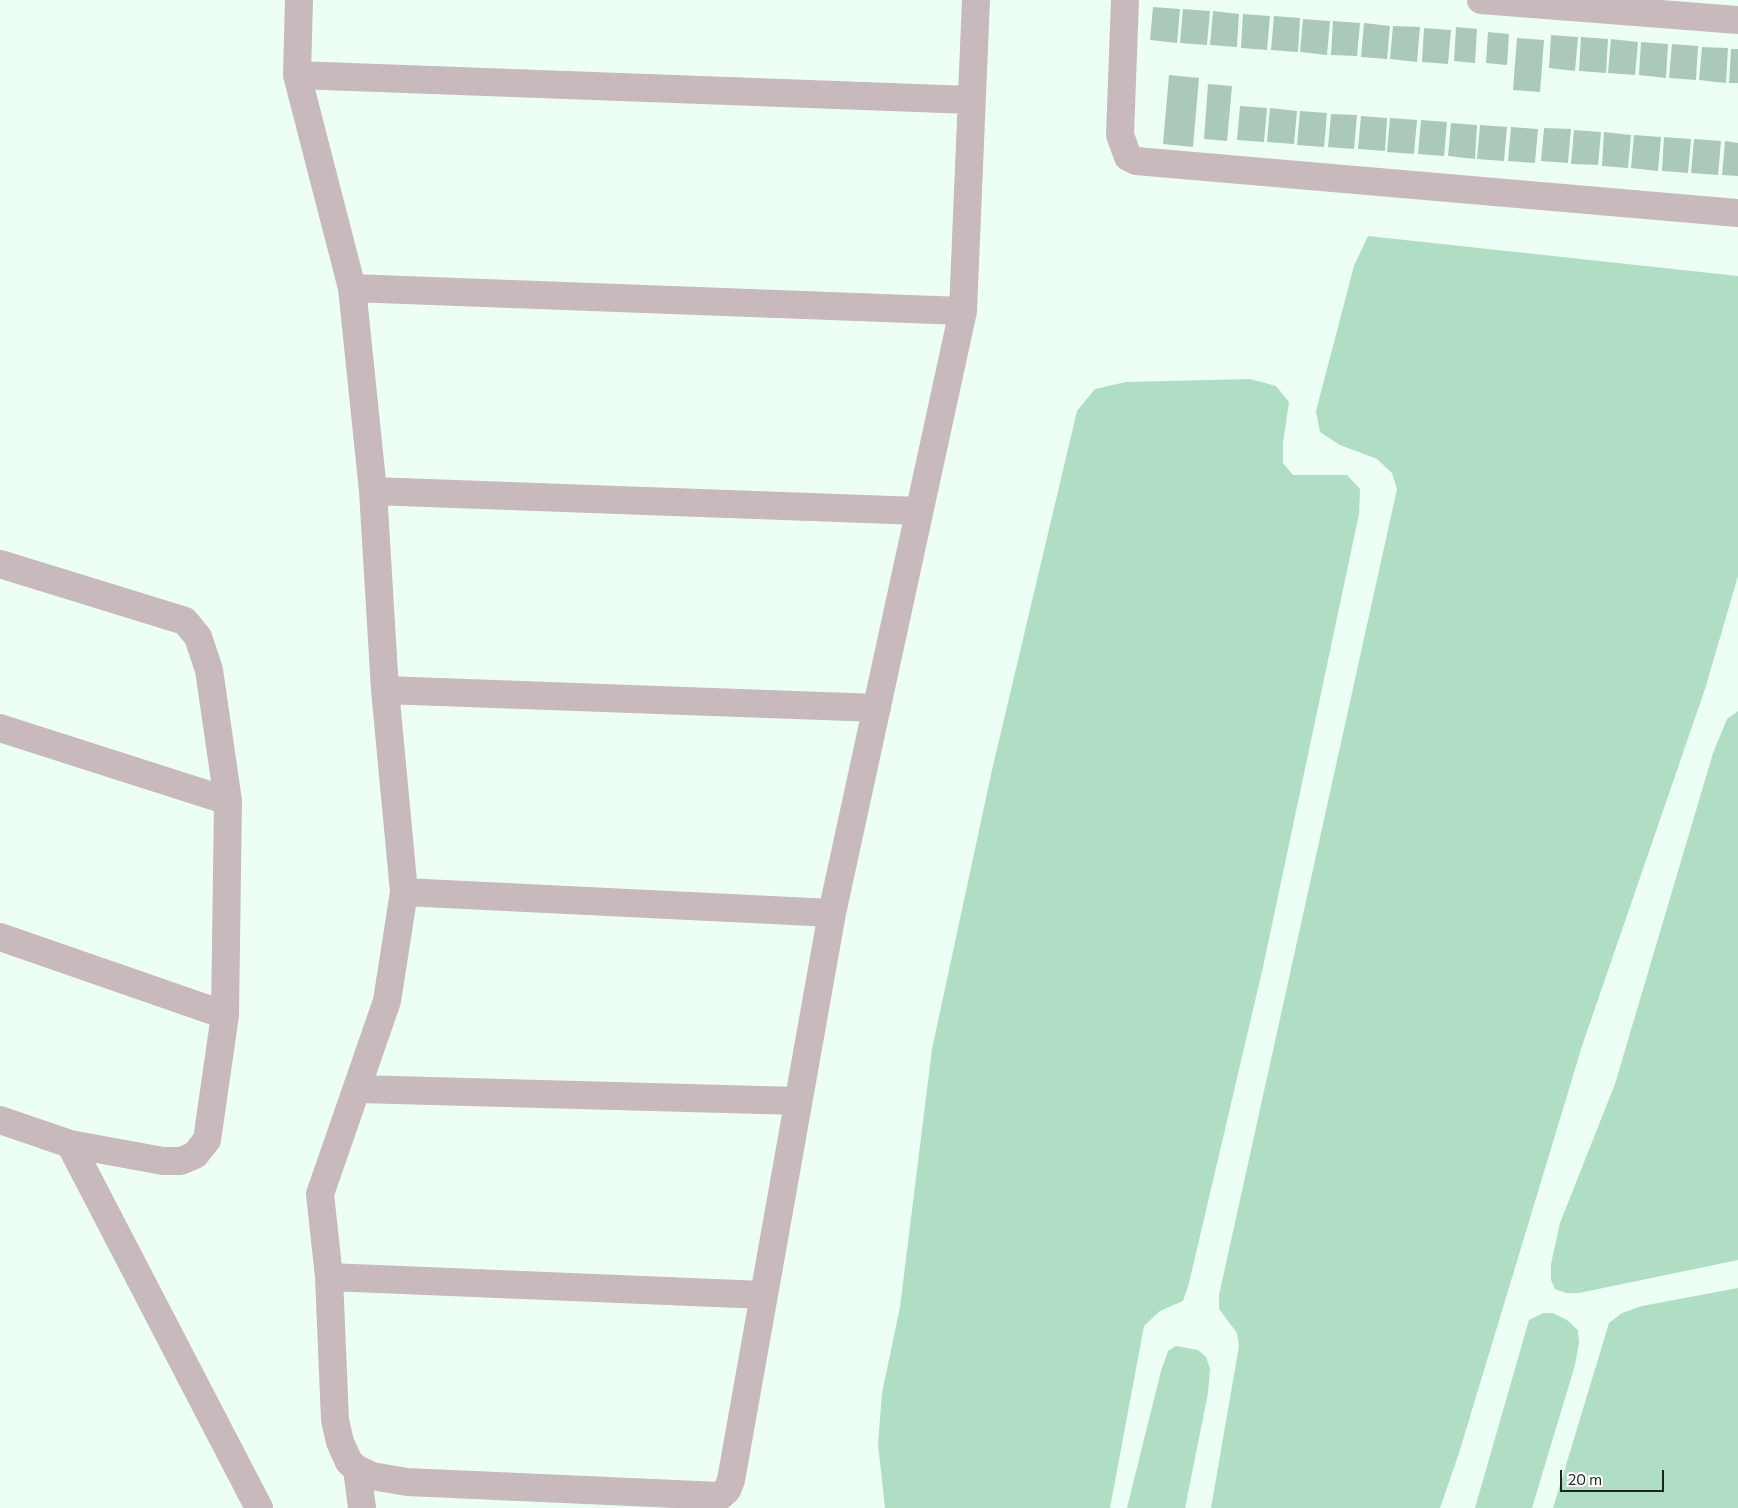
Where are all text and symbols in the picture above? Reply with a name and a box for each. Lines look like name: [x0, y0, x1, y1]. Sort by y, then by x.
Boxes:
scale bar: [1563, 1460, 1667, 1492]
text: 20 m: [1568, 1470, 1602, 1488]

